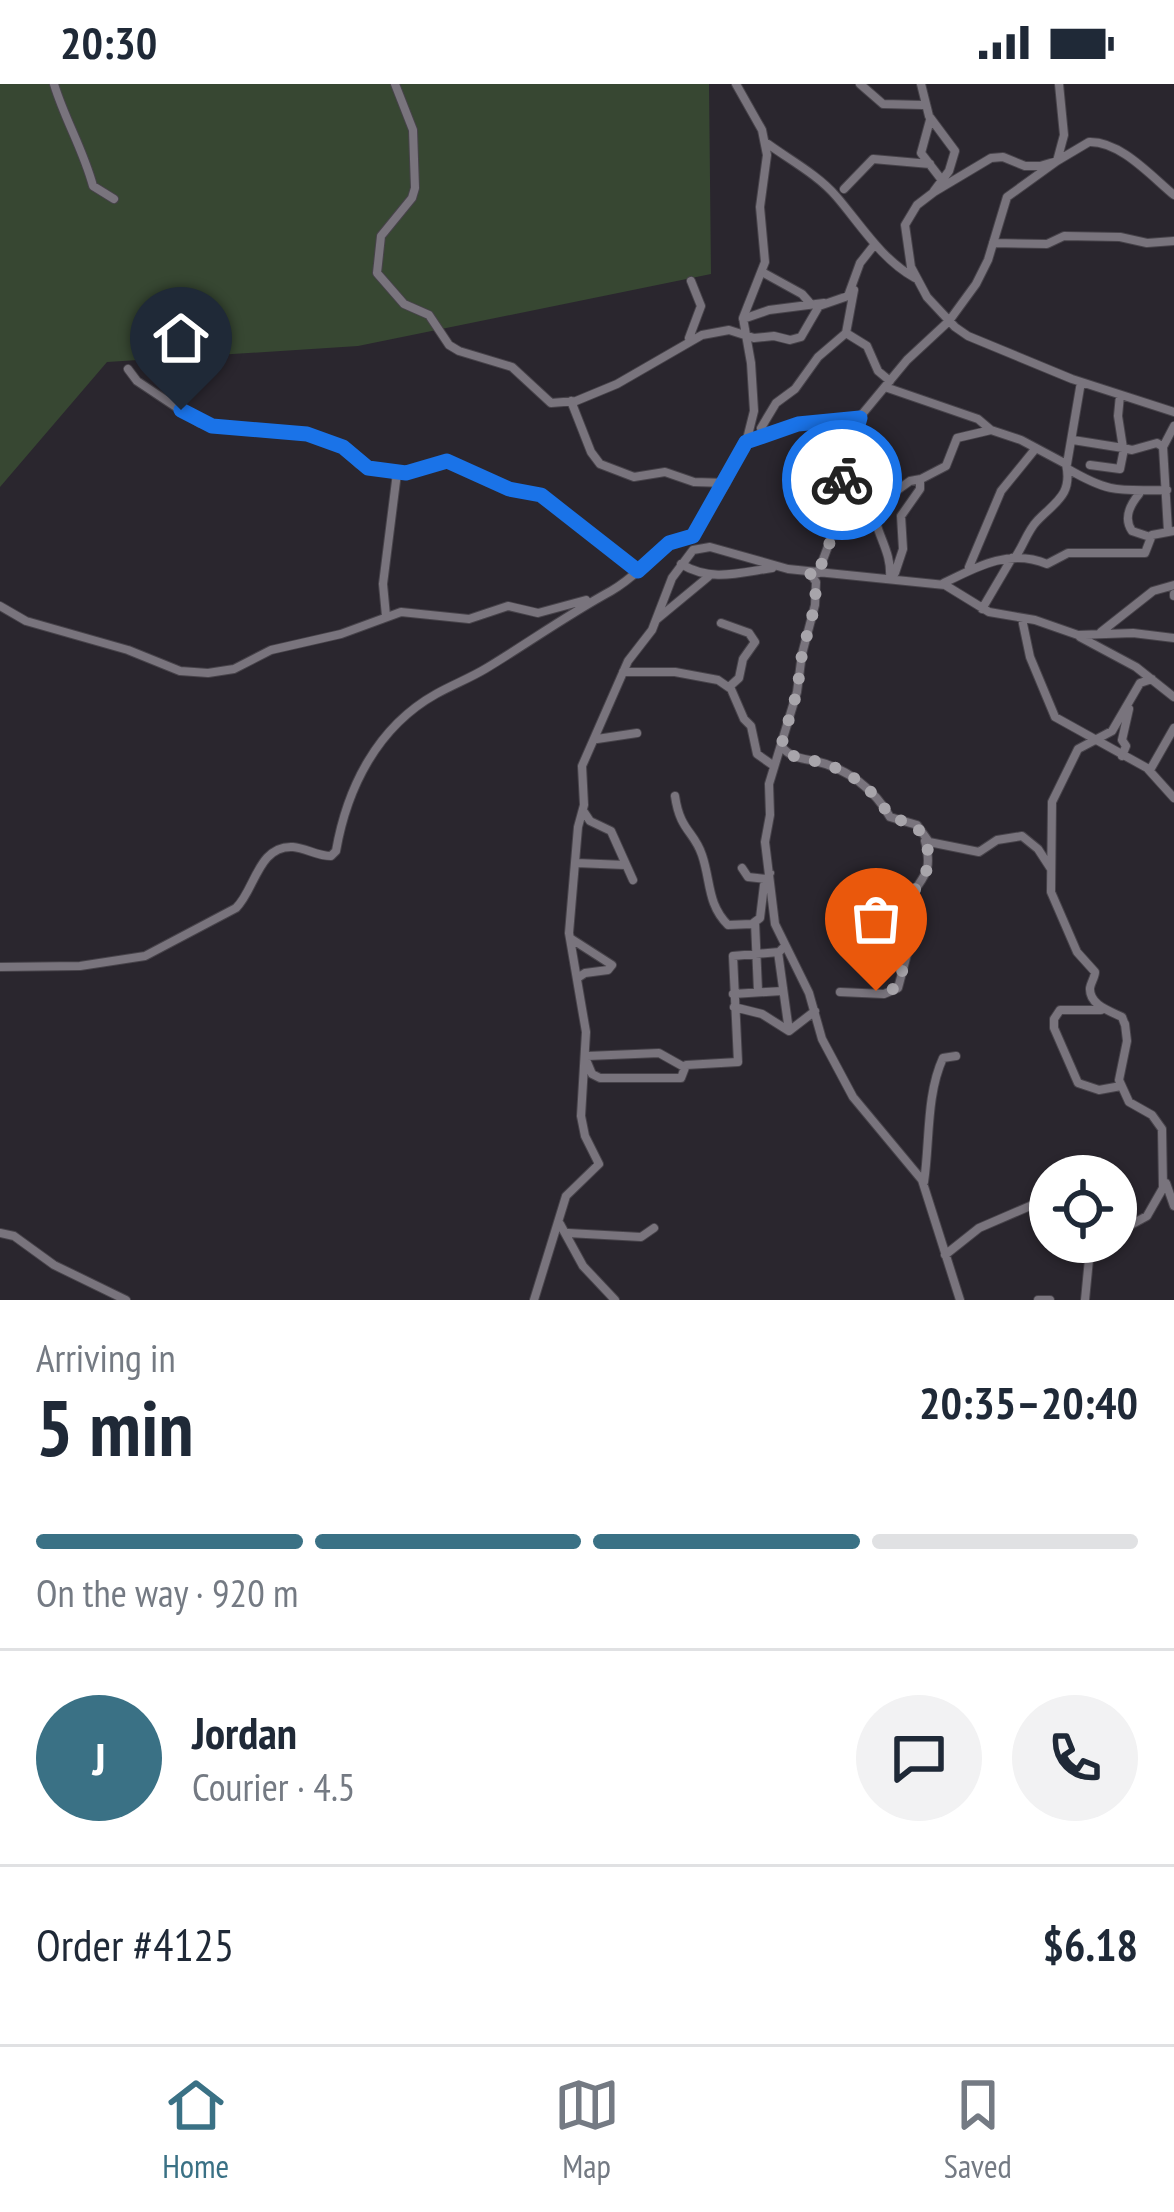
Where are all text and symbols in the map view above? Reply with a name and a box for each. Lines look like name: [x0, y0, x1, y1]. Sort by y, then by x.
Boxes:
text: 20:30: [60, 13, 157, 71]
pin: [130, 287, 232, 410]
icon: home: [148, 305, 214, 371]
courier: [782, 420, 902, 540]
icon: bike: [809, 447, 875, 513]
pin: [825, 868, 927, 991]
icon: bag: [843, 886, 909, 952]
map controls: [1029, 1155, 1137, 1263]
button: locate: [1029, 1155, 1137, 1263]
text: Arriving in: [36, 1332, 176, 1383]
text: 20:35–20:40: [919, 1373, 1138, 1431]
text: 5 min: [36, 1377, 194, 1478]
text: On the way · 920 m: [36, 1567, 298, 1618]
button: chat: [856, 1695, 982, 1821]
button: phone: [1012, 1695, 1138, 1821]
text: Jordan: [192, 1703, 297, 1761]
text: J: [92, 1729, 106, 1787]
text: Courier · 4.5: [192, 1761, 355, 1812]
text: Order #4125: [36, 1915, 234, 1973]
text: $6.18: [1042, 1915, 1138, 1973]
tab: Home: [162, 2072, 229, 2187]
tab: Map: [554, 2072, 620, 2187]
tab: Saved: [944, 2072, 1012, 2187]

